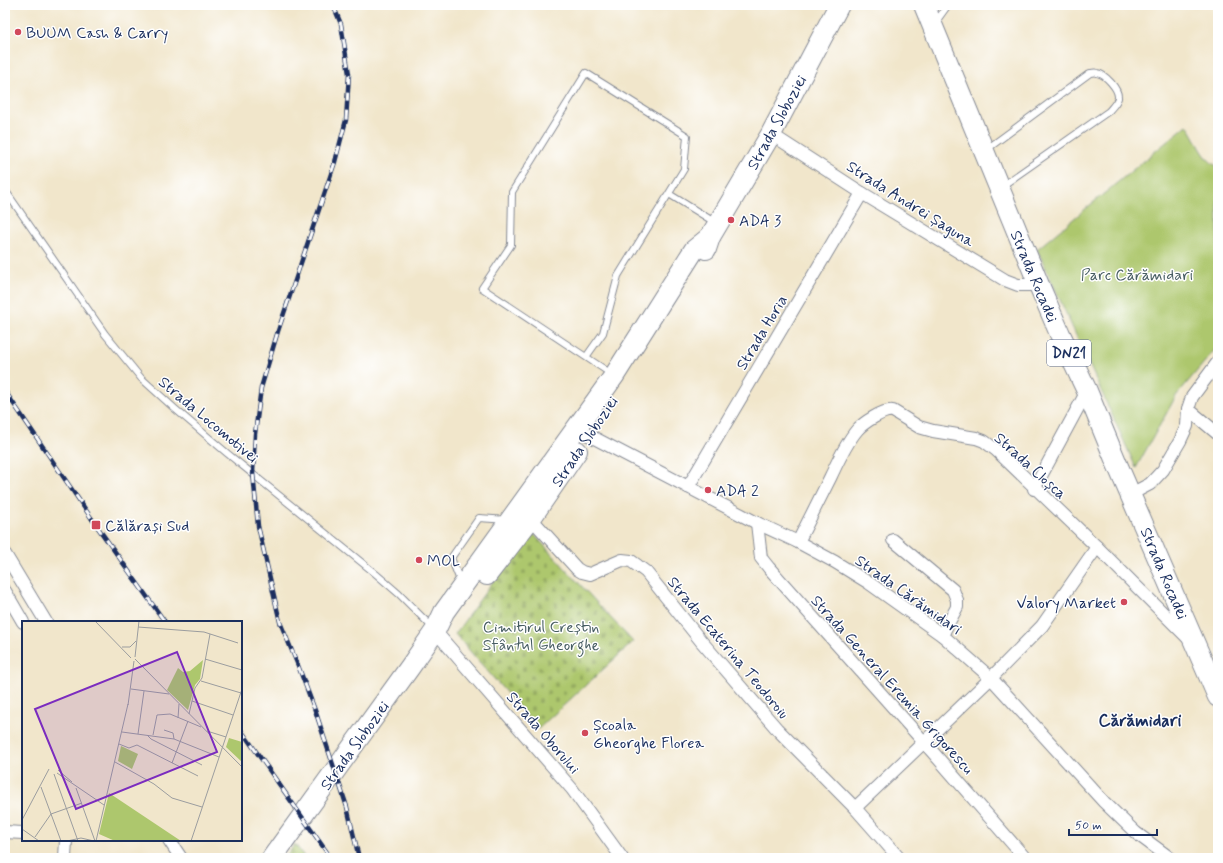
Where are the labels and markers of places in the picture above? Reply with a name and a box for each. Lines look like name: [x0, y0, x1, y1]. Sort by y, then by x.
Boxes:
place label: BUUM Cash & Carry: [26, 23, 168, 44]
marker: BUUM Cash & Carry: [13, 27, 23, 37]
place label: ADA 3: [739, 211, 781, 232]
marker: ADA 3: [726, 215, 736, 225]
place label: ADA 2: [716, 481, 759, 502]
marker: ADA 2: [703, 485, 713, 495]
place label: Călărași Sud: [105, 516, 189, 537]
marker: Călărași Sud: [90, 519, 102, 531]
place label: MOL: [427, 551, 460, 572]
marker: MOL: [414, 555, 424, 565]
place label: Valory Market: [1017, 593, 1116, 614]
marker: Valory Market: [1119, 597, 1129, 607]
place label: Școala Gheorghe Florea: [593, 715, 704, 754]
marker: Școala Gheorghe Florea: [580, 728, 590, 738]

